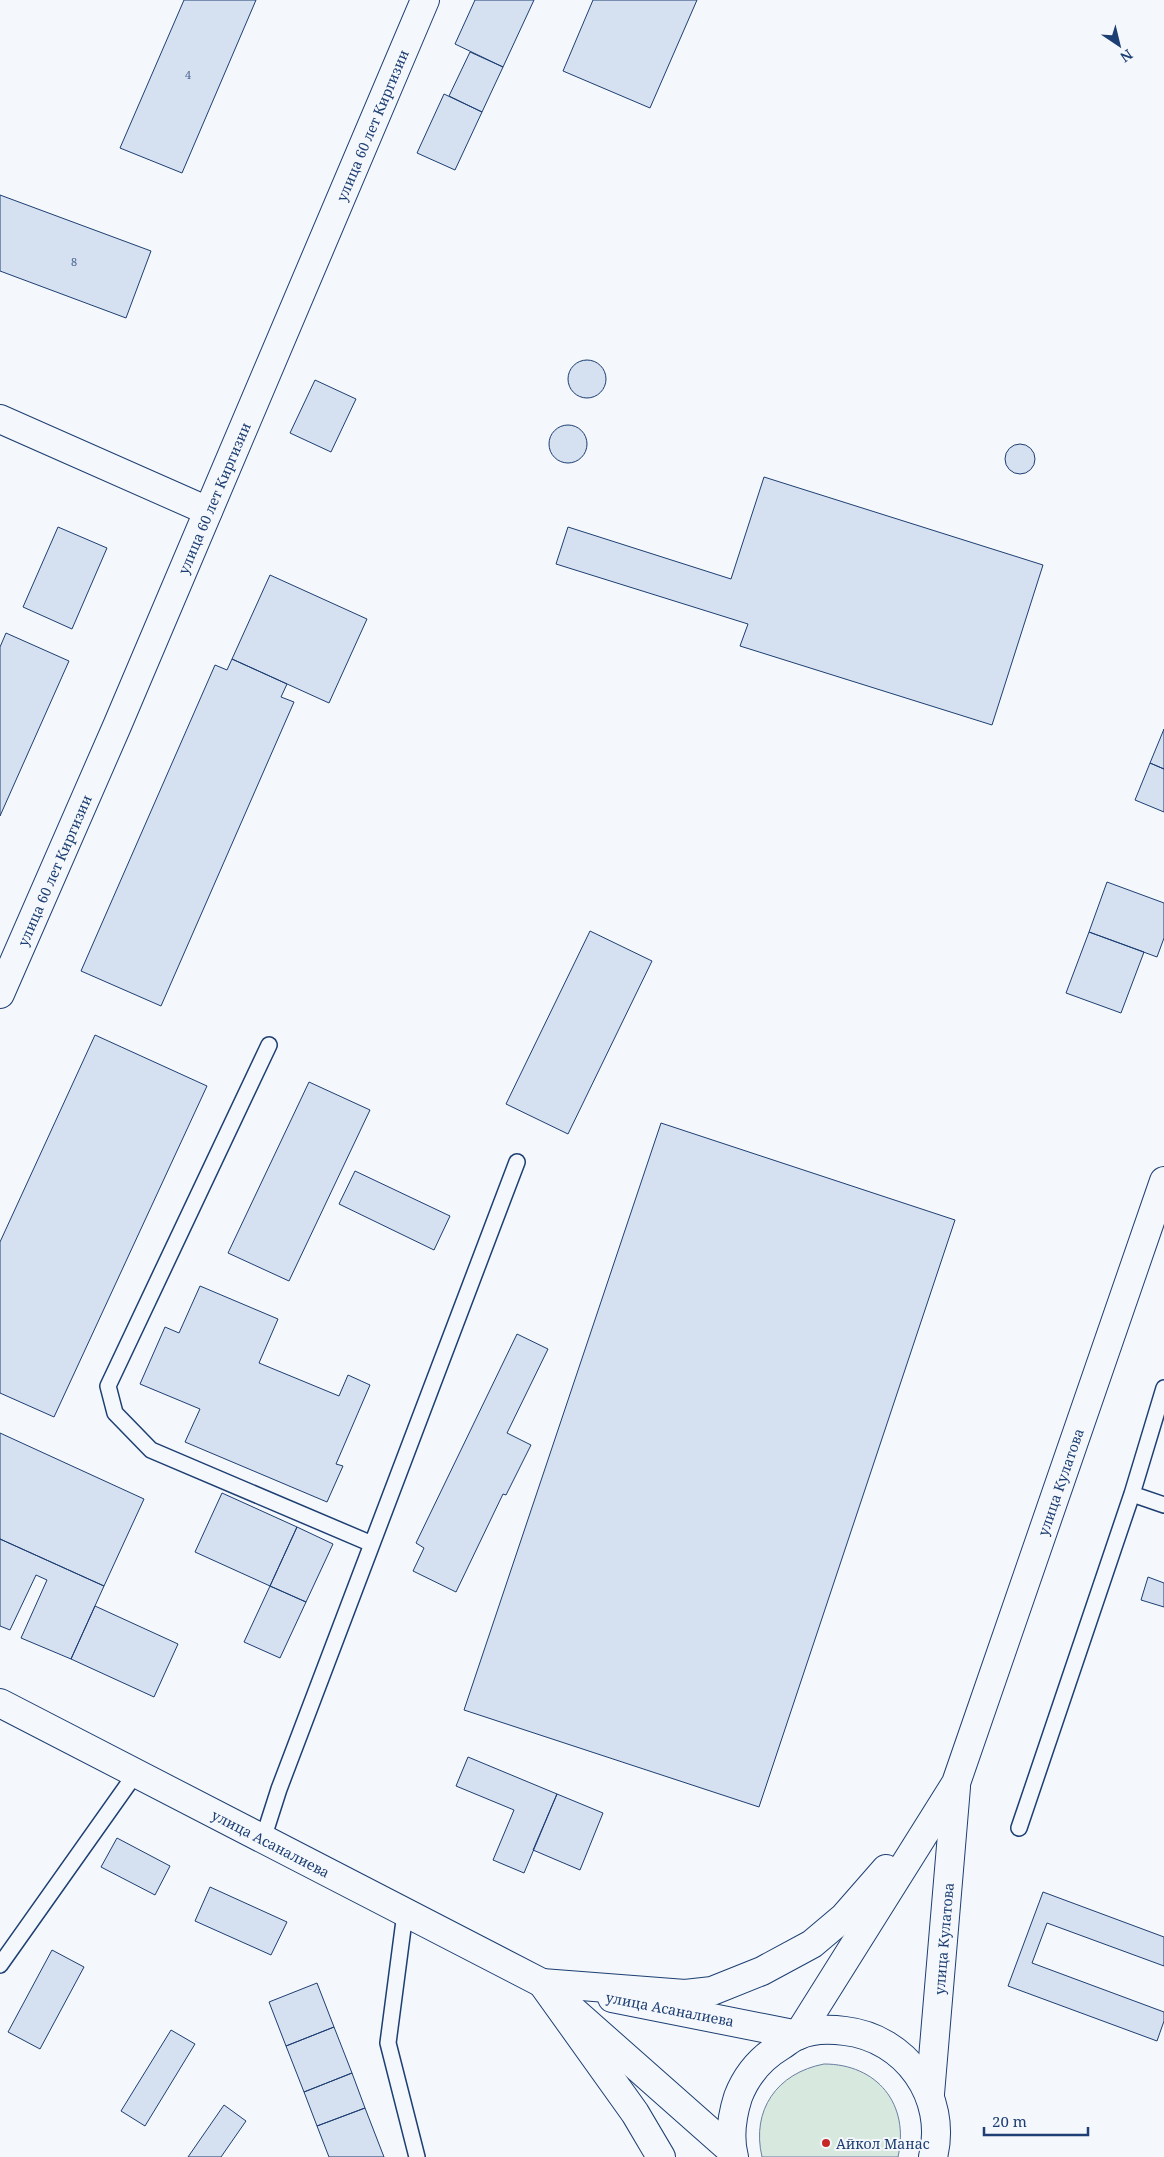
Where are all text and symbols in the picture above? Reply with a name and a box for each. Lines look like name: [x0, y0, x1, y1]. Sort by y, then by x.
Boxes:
north arrow: [1094, 20, 1144, 70]
text: N: [1117, 45, 1137, 67]
street label: улица 60 лет Киргизии: [331, 46, 412, 204]
house number: 4: [185, 67, 191, 82]
house number: 8: [71, 254, 77, 269]
street label: улица 60 лет Киргизии: [173, 419, 254, 577]
street label: улица 60 лет Киргизии: [13, 792, 95, 949]
street label: улица Кулатова: [1033, 1426, 1087, 1538]
street label: улица Асаналиева: [209, 1805, 333, 1881]
street label: улица Кулатова: [929, 1882, 957, 1995]
street label: улица Асаналиева: [604, 1987, 736, 2031]
scale bar: [984, 2104, 1088, 2136]
text: 20 m: [992, 2111, 1027, 2131]
place label: Айкол Манас: [836, 2134, 930, 2153]
marker: Айкол Манас: [820, 2137, 832, 2149]

